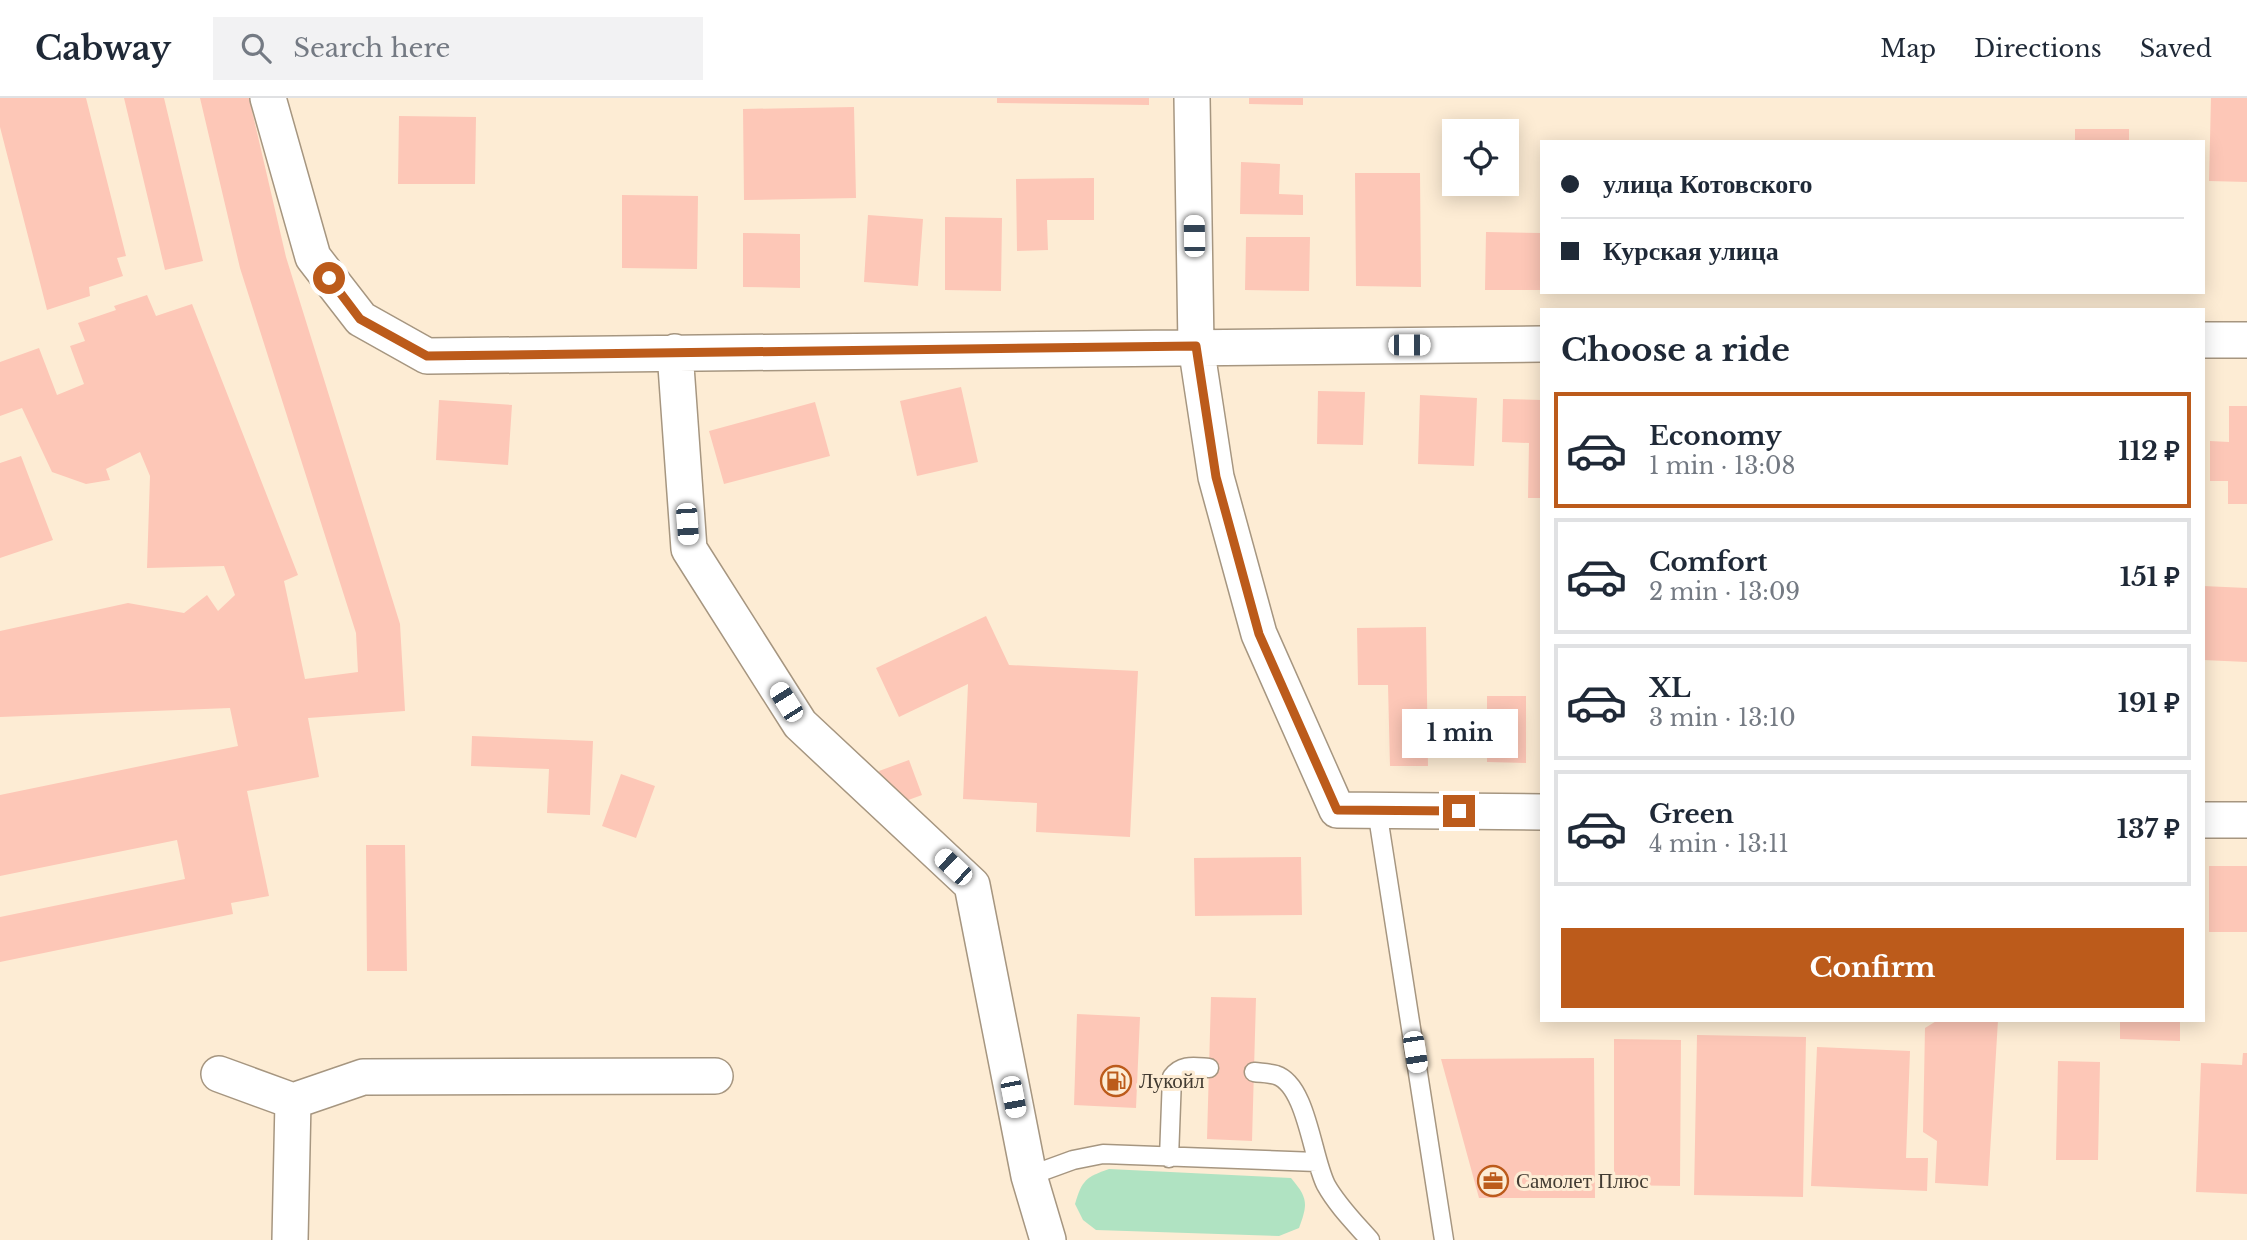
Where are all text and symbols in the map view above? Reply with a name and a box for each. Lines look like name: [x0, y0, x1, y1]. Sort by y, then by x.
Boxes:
search box: [213, 17, 703, 80]
text: Cabway: [35, 28, 171, 69]
icon: search: [237, 29, 275, 67]
text: Search here: [293, 32, 450, 64]
text: Map: [1880, 34, 1936, 63]
text: Directions: [1974, 34, 2102, 63]
text: Saved: [2140, 34, 2212, 63]
map controls: [1442, 119, 1519, 196]
button: locate: [1442, 119, 1519, 196]
text: улица Котовского: [1603, 168, 1813, 200]
car: [1184, 215, 1205, 257]
text: Курская улица: [1603, 235, 1779, 267]
route start: [313, 262, 345, 294]
text: Choose a ride: [1561, 330, 1790, 370]
car: [1389, 335, 1431, 356]
icon: car: [1565, 419, 1628, 482]
text: Economy: [1649, 420, 1782, 452]
text: 112 ₽: [2118, 435, 2180, 467]
text: 1 min · 13:08: [1649, 452, 1795, 480]
car: [676, 502, 699, 546]
icon: car: [1565, 545, 1628, 608]
text: Comfort: [1649, 546, 1767, 578]
text: 151 ₽: [2120, 561, 2180, 593]
text: 2 min · 13:09: [1649, 578, 1800, 606]
icon: car: [1565, 671, 1628, 734]
text: XL: [1649, 672, 1691, 704]
car: [766, 679, 807, 725]
text: 191 ₽: [2118, 687, 2180, 719]
text: 3 min · 13:10: [1649, 704, 1796, 732]
callout: 1 min: [1401, 710, 1517, 758]
text: 1 min: [1427, 719, 1493, 747]
route end: [1443, 795, 1475, 827]
icon: car: [1565, 797, 1628, 860]
text: Green: [1649, 798, 1734, 830]
text: 137 ₽: [2117, 813, 2180, 845]
text: 4 min · 13:11: [1649, 830, 1789, 858]
car: [931, 845, 976, 889]
button: Confirm: [1561, 928, 2184, 1008]
car: [1402, 1030, 1429, 1074]
fuel station icon: Лукойл: [1099, 1064, 1133, 1098]
place label: Лукойл: [1139, 1068, 1205, 1094]
car: [999, 1074, 1028, 1120]
office icon: Самолет Плюс: [1476, 1164, 1510, 1198]
place label: Самолет Плюс: [1516, 1168, 1649, 1194]

